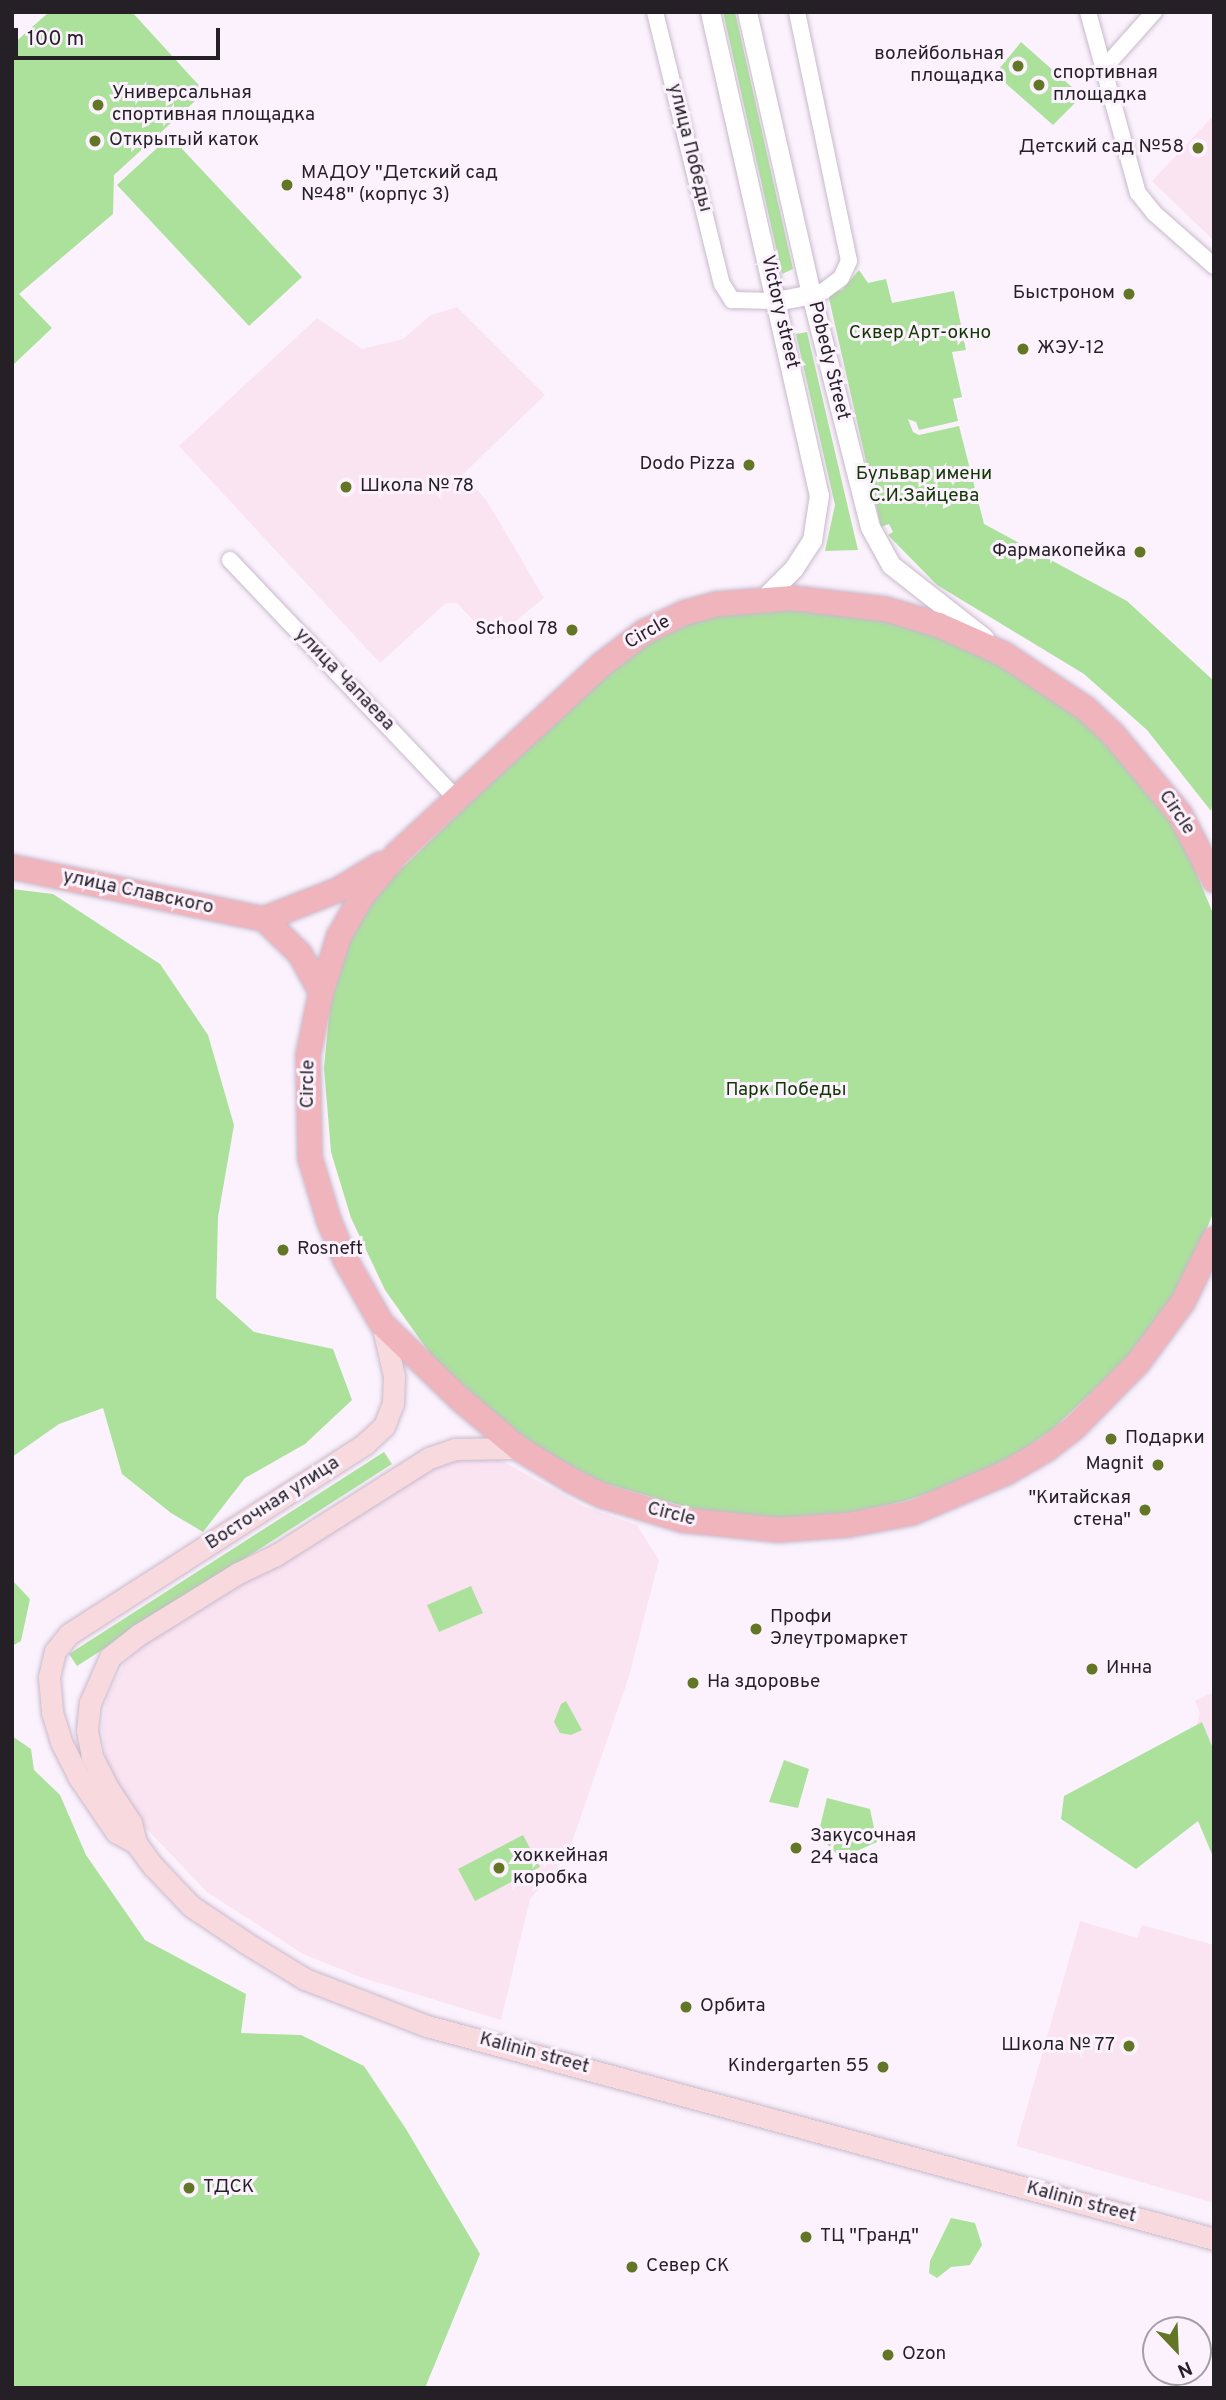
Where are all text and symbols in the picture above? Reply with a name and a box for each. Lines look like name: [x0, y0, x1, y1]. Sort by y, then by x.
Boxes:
scale bar: [18, 14, 224, 58]
text: 100 m: [27, 26, 84, 53]
place label: волейбольная площадка: [874, 44, 1004, 88]
marker: волейбольная площадка: [1010, 58, 1026, 74]
place label: спортивная площадка: [1053, 63, 1158, 107]
marker: спортивная площадка: [1031, 77, 1047, 93]
street label: улица Победы: [662, 81, 716, 215]
place label: Универсальная спортивная площадка: [112, 83, 315, 127]
marker: Универсальная спортивная площадка: [90, 97, 106, 113]
place label: Открытый каток: [109, 130, 259, 152]
marker: Открытый каток: [87, 133, 103, 149]
place label: Детский сад №58: [1019, 137, 1184, 159]
marker: Детский сад №58: [1190, 140, 1206, 156]
place label: МАДОУ "Детский сад №48" (корпус 3): [301, 163, 499, 207]
marker: МАДОУ "Детский сад №48" (корпус 3): [279, 177, 295, 193]
street label: Victory street: [755, 253, 803, 371]
place label: Быстроном: [1013, 283, 1115, 305]
marker: Быстроном: [1121, 286, 1137, 302]
street label: Pobedy Street: [802, 299, 854, 423]
park label: Сквер Арт-окно: [848, 323, 992, 345]
place label: ЖЭУ-12: [1037, 338, 1104, 360]
marker: ЖЭУ-12: [1015, 341, 1031, 357]
place label: Dodo Pizza: [640, 454, 735, 476]
marker: Dodo Pizza: [741, 457, 757, 473]
park label: Бульвар имени С.И.Зайцева: [856, 464, 992, 508]
place label: Школа № 78: [360, 476, 475, 498]
marker: Школа № 78: [338, 479, 354, 495]
place label: Фармакопейка: [992, 541, 1126, 563]
marker: Фармакопейка: [1132, 544, 1148, 560]
street label: Circle: [621, 611, 675, 655]
place label: School 78: [475, 619, 558, 641]
marker: School 78: [564, 622, 580, 638]
street label: улица Чапаева: [289, 624, 399, 736]
street label: Circle: [1153, 786, 1199, 840]
street label: улица Славского: [60, 866, 216, 920]
street label: Circle: [297, 1059, 321, 1109]
park label: Парк Победы: [725, 1080, 847, 1102]
place label: Rosneft: [297, 1239, 363, 1261]
marker: Rosneft: [275, 1242, 291, 1258]
place label: Подарки: [1125, 1428, 1205, 1450]
marker: Подарки: [1103, 1431, 1119, 1447]
street label: Восточная улица: [202, 1452, 344, 1556]
place label: Magnit: [1085, 1454, 1144, 1476]
marker: Magnit: [1150, 1457, 1166, 1473]
place label: "Китайская стена": [1028, 1488, 1131, 1532]
street label: Circle: [645, 1498, 697, 1532]
marker: "Китайская стена": [1137, 1502, 1153, 1518]
place label: Профи Элеутромаркет: [770, 1607, 908, 1651]
marker: Профи Элеутромаркет: [748, 1621, 764, 1637]
place label: Инна: [1106, 1658, 1152, 1680]
marker: Инна: [1084, 1661, 1100, 1677]
place label: На здоровье: [707, 1672, 820, 1694]
marker: На здоровье: [685, 1675, 701, 1691]
place label: Закусочная 24 часа: [810, 1826, 916, 1870]
marker: Закусочная 24 часа: [788, 1840, 804, 1856]
place label: хоккейная коробка: [513, 1846, 608, 1890]
marker: хоккейная коробка: [491, 1860, 507, 1876]
place label: Орбита: [700, 1996, 765, 2018]
marker: Орбита: [678, 1999, 694, 2015]
street label: Kalinin street: [477, 2028, 591, 2080]
place label: Школа № 77: [1000, 2035, 1115, 2057]
marker: Школа № 77: [1121, 2038, 1137, 2054]
place label: Kindergarten 55: [728, 2056, 869, 2078]
marker: Kindergarten 55: [875, 2059, 891, 2075]
place label: ТДСК: [203, 2177, 254, 2199]
street label: Kalinin street: [1024, 2177, 1138, 2229]
marker: ТДСК: [181, 2180, 197, 2196]
place label: ТЦ "Гранд": [820, 2226, 919, 2248]
marker: ТЦ "Гранд": [798, 2229, 814, 2245]
place label: Север СК: [646, 2256, 730, 2278]
marker: Север СК: [624, 2259, 640, 2275]
north arrow: [1142, 2316, 1212, 2386]
place label: Ozon: [902, 2344, 946, 2366]
marker: Ozon: [880, 2347, 896, 2363]
text: N: [1173, 2355, 1195, 2382]

